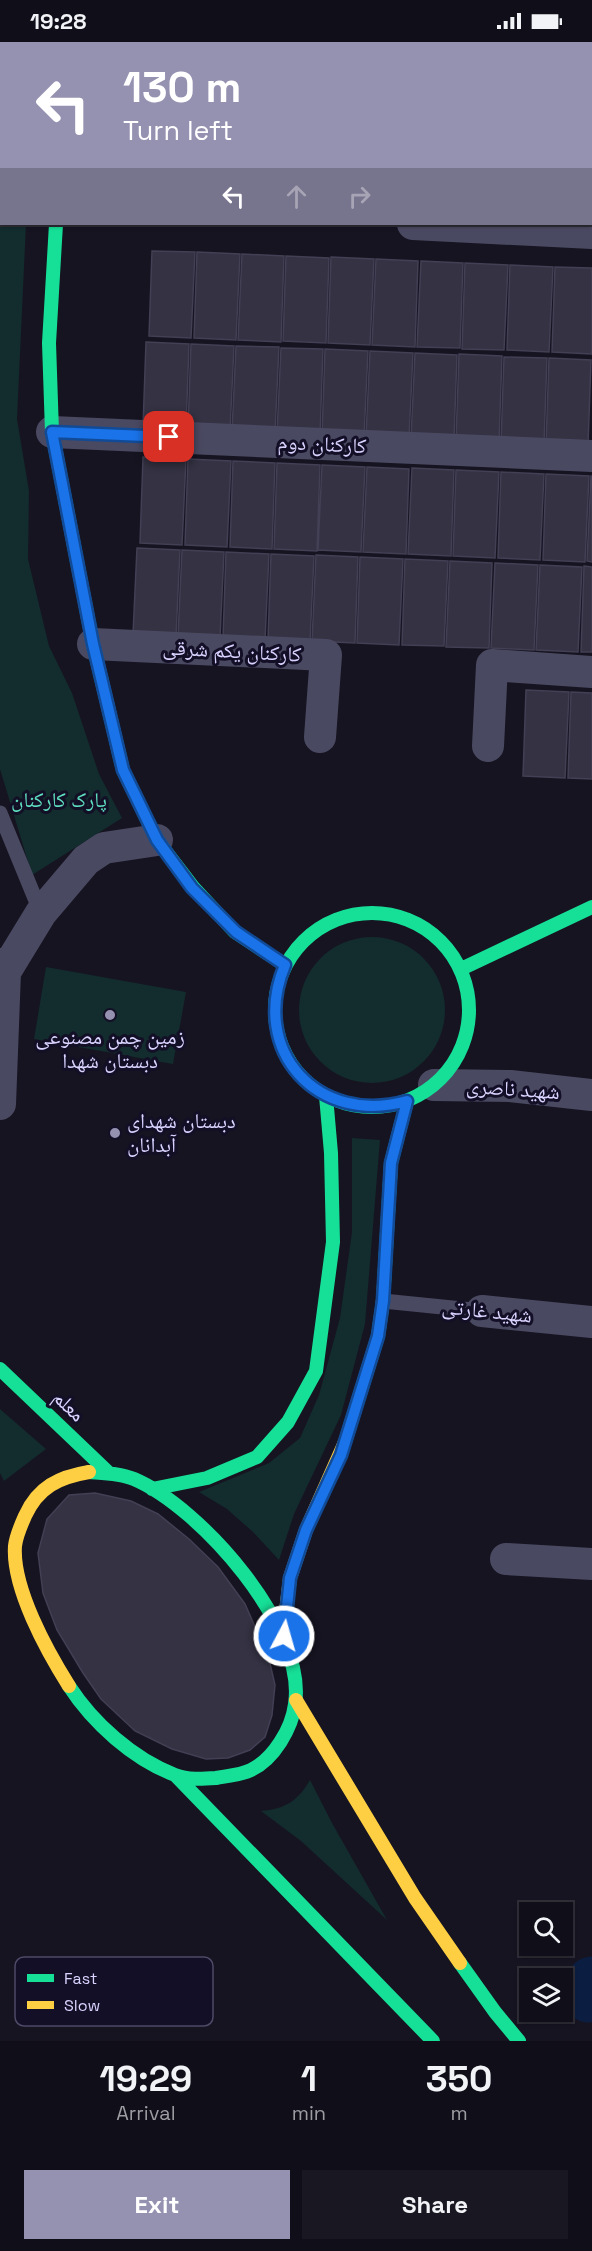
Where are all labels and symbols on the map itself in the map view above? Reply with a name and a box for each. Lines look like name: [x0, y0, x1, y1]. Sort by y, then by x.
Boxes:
pin: [143, 411, 194, 462]
street label: کارکنان دوم: [277, 428, 367, 460]
street label: کارکنان یکم شرقی: [162, 633, 302, 669]
park label: پارک کارکنان: [11, 786, 107, 813]
marker: زمین چمن مصنوعی دبستان شهدا: [103, 1008, 117, 1022]
place label: زمین چمن مصنوعی دبستان شهدا: [35, 1023, 185, 1074]
street label: شهید ناصری: [465, 1072, 561, 1105]
place label: دبستان شهدای آبدانان: [127, 1107, 236, 1158]
marker: دبستان شهدای آبدانان: [108, 1126, 122, 1140]
street label: شهید غارتی: [441, 1292, 533, 1329]
street label: معلم: [47, 1384, 91, 1428]
position arrow: [252, 1604, 316, 1668]
legend: [15, 1957, 213, 2026]
text: Fast: [64, 1968, 97, 1989]
text: Slow: [64, 1995, 100, 2016]

